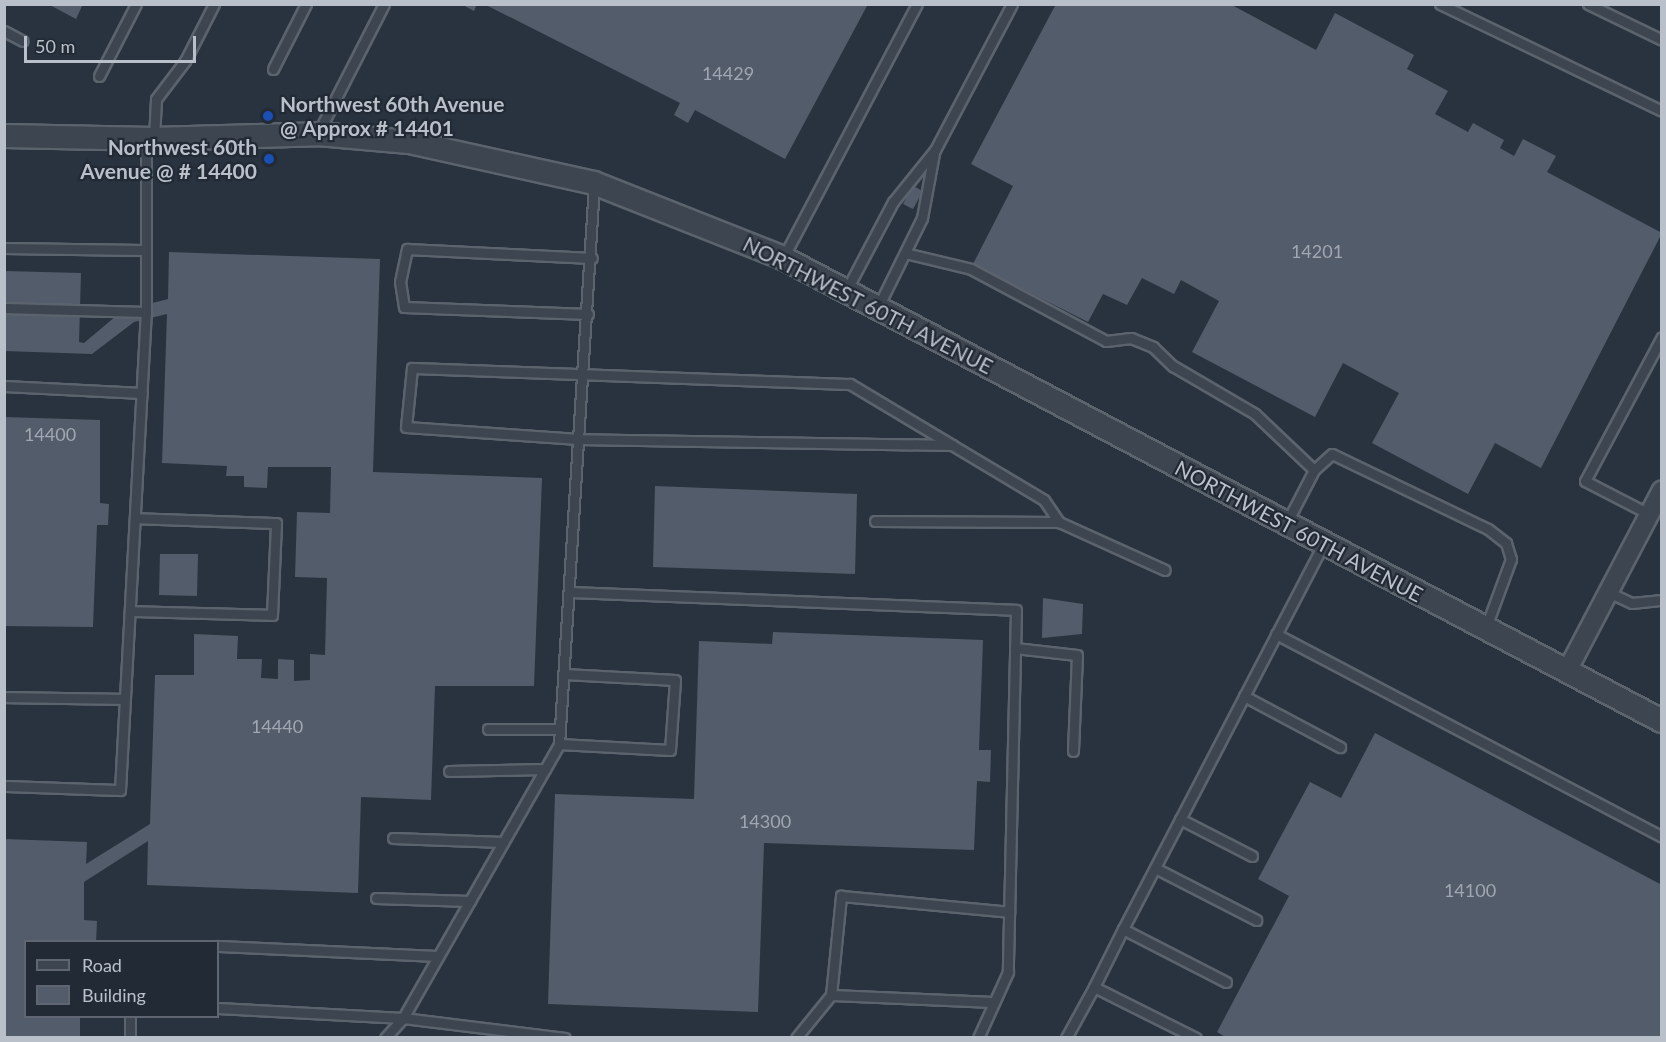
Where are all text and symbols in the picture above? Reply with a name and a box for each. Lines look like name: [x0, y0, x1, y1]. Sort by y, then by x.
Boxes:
scale bar: [27, 24, 200, 62]
text: 50 m: [35, 35, 75, 57]
house number: 14429: [702, 62, 754, 84]
place label: Northwest 60th Avenue @ Approx # 14401: [280, 91, 505, 141]
marker: Northwest 60th Avenue @ Approx # 14401: [261, 109, 275, 123]
place label: Northwest 60th Avenue @ # 14400: [80, 134, 257, 184]
marker: Northwest 60th Avenue @ # 14400: [262, 152, 276, 166]
street label: NORTHWEST 60TH AVENUE: [738, 231, 998, 379]
house number: 14201: [1291, 240, 1343, 262]
house number: 14400: [24, 423, 76, 445]
street label: NORTHWEST 60TH AVENUE: [1170, 455, 1428, 607]
house number: 14440: [251, 715, 303, 737]
house number: 14300: [739, 810, 791, 832]
house number: 14100: [1444, 879, 1496, 901]
legend: [24, 940, 219, 1018]
text: Road: [82, 954, 122, 976]
text: Building: [82, 984, 146, 1006]

